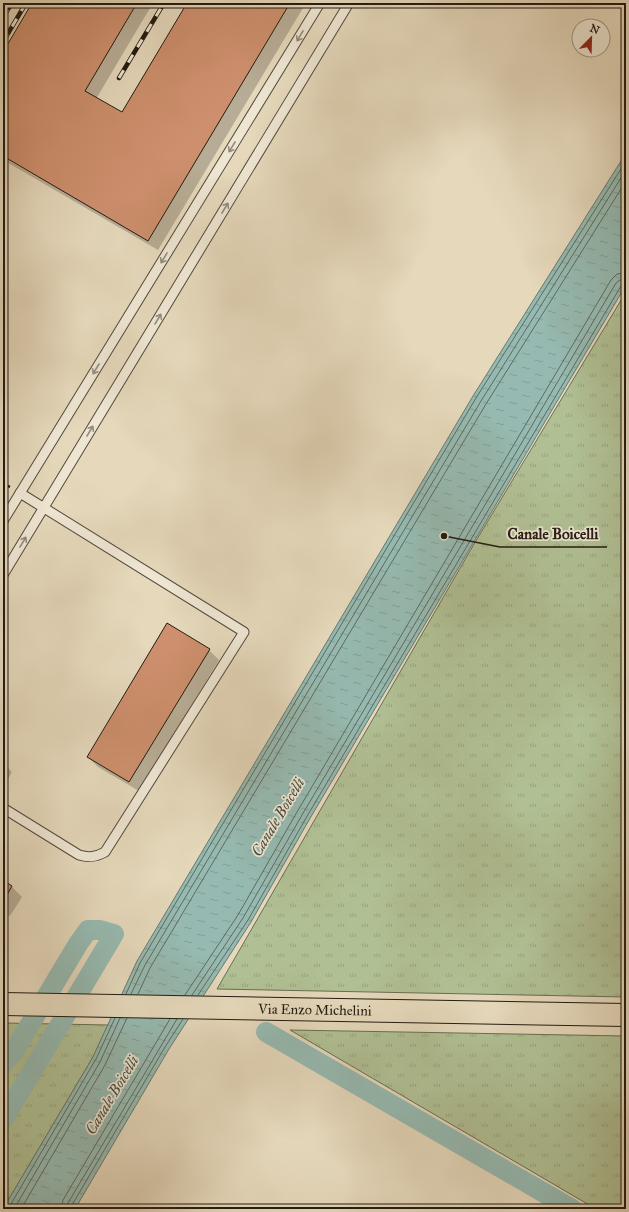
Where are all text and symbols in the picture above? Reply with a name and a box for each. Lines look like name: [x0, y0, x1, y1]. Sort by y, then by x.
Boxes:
north arrow: [571, 18, 611, 58]
text: N: [588, 21, 602, 37]
one-way arrow: [296, 30, 304, 41]
one-way arrow: [228, 141, 236, 152]
one-way arrow: [221, 202, 229, 214]
one-way arrow: [160, 252, 168, 263]
one-way arrow: [154, 313, 162, 325]
one-way arrow: [92, 363, 100, 375]
one-way arrow: [87, 425, 95, 437]
callout: Canale Boicelli: [500, 520, 607, 547]
text: Canale Boicelli: [508, 525, 599, 543]
one-way arrow: [20, 536, 28, 548]
water label: Canale Boicelli: [248, 774, 309, 860]
street label: Via Enzo Michelini: [257, 1000, 372, 1019]
water label: Canale Boicelli: [82, 1052, 143, 1138]

